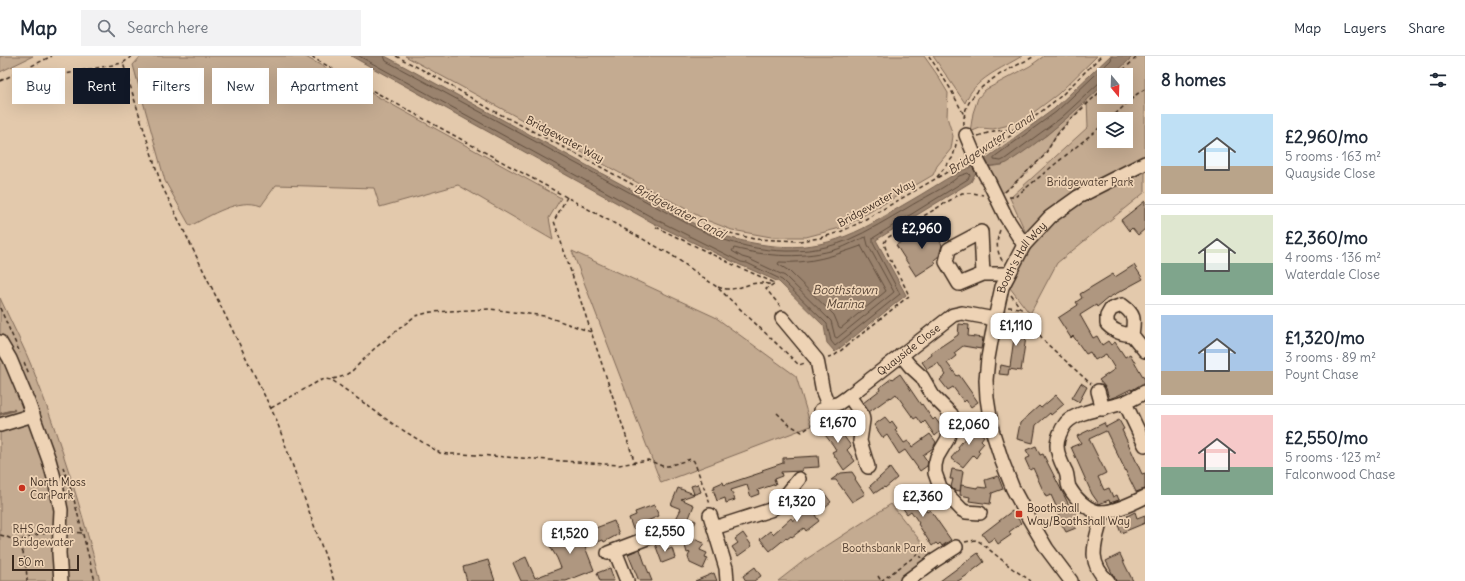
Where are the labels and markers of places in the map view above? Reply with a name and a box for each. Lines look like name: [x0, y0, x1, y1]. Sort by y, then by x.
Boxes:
pin: £2,960: [889, 216, 955, 250]
pin: £1,110: [983, 313, 1049, 347]
pin: £1,670: [805, 410, 871, 444]
pin: £2,060: [936, 412, 1002, 446]
place label: North Moss Car Park: [30, 475, 86, 502]
marker: North Moss Car Park: [17, 483, 27, 493]
pin: £2,360: [890, 484, 956, 518]
pin: £1,320: [764, 489, 830, 523]
place label: Boothshall Way/Boothshall Way: [1027, 501, 1130, 528]
marker: Boothshall Way/Boothshall Way: [1014, 509, 1024, 519]
pin: £2,550: [632, 519, 698, 553]
pin: £1,520: [537, 521, 603, 555]

